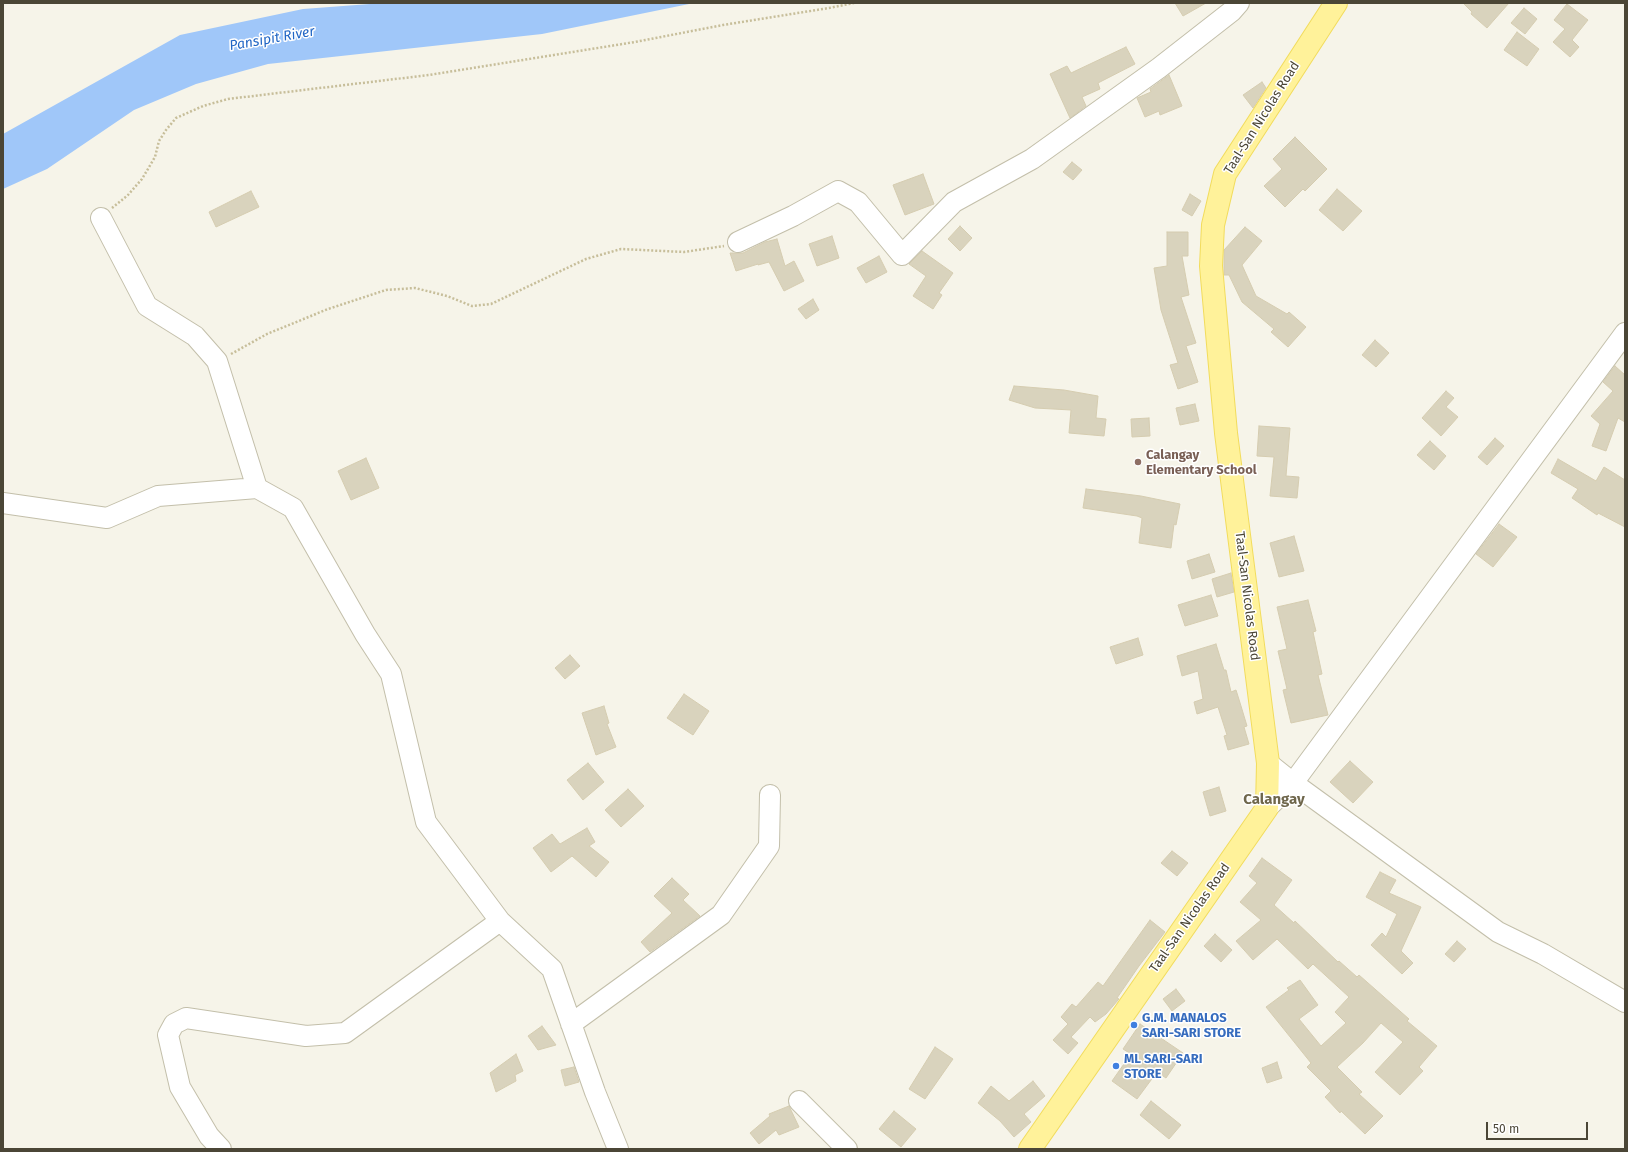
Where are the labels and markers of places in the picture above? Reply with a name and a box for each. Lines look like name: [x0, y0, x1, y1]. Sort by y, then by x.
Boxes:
place label: Calangay Elementary School: [1146, 447, 1257, 478]
marker: Calangay Elementary School: [1133, 457, 1143, 467]
place label: G.M. MANALOS SARI-SARI STORE: [1142, 1010, 1241, 1041]
marker: G.M. MANALOS SARI-SARI STORE: [1129, 1020, 1139, 1030]
place label: ML SARI-SARI STORE: [1124, 1051, 1203, 1082]
marker: ML SARI-SARI STORE: [1111, 1061, 1121, 1071]

